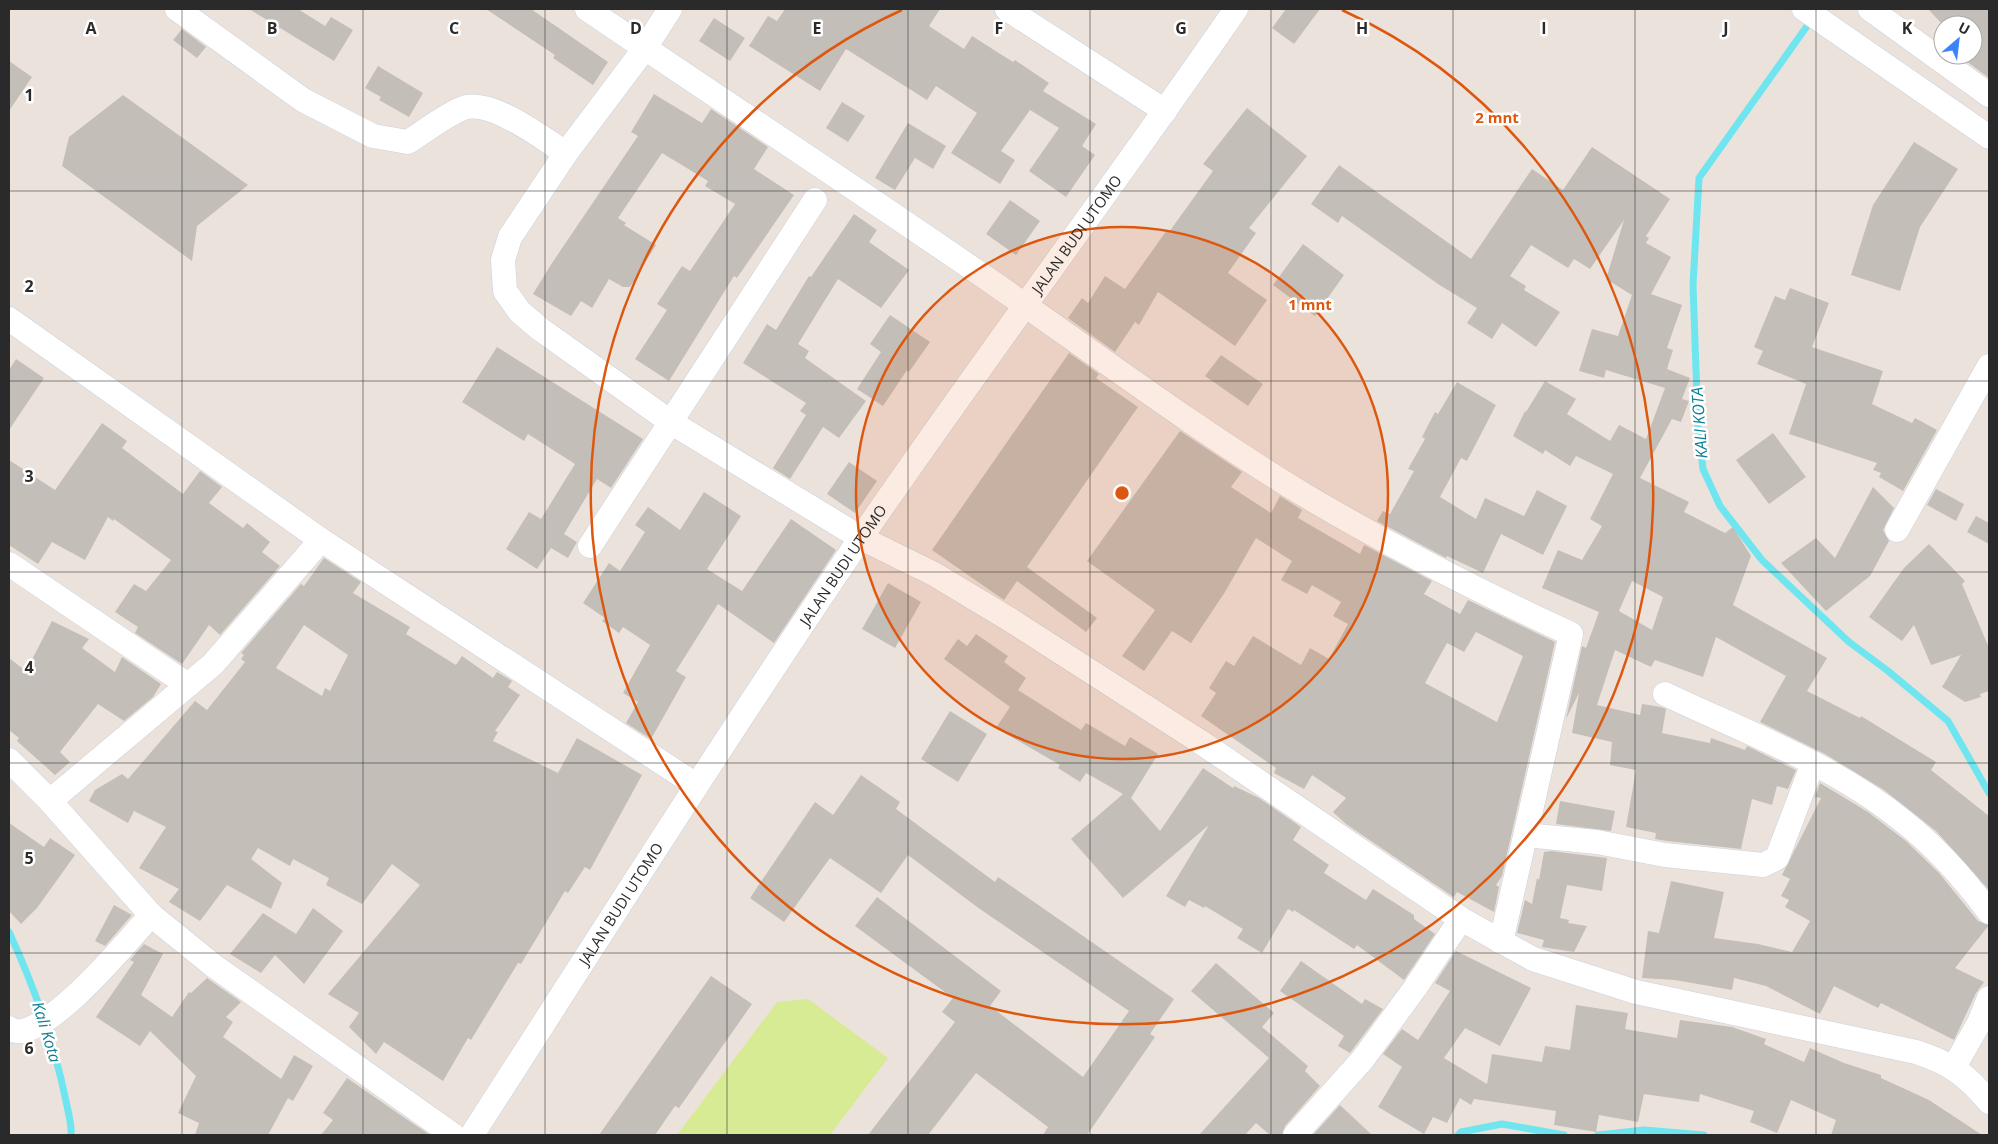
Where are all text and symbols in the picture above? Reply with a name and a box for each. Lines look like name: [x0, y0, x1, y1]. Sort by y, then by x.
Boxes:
north arrow: [1933, 15, 1983, 65]
text: A: [85, 17, 97, 39]
text: B: [267, 17, 277, 39]
text: C: [449, 17, 459, 39]
text: D: [630, 17, 642, 39]
text: E: [813, 17, 822, 39]
text: F: [995, 17, 1003, 39]
text: G: [1175, 17, 1187, 39]
text: H: [1356, 17, 1368, 39]
text: I: [1541, 17, 1547, 39]
text: J: [1721, 17, 1729, 39]
text: K: [1902, 17, 1913, 39]
text: U: [1955, 17, 1973, 39]
text: 1: [24, 84, 34, 106]
text: 2 mnt: [1475, 107, 1519, 127]
street label: JALAN BUDI UTOMO: [1026, 171, 1126, 299]
text: 2: [24, 275, 34, 297]
text: 1 mnt: [1288, 294, 1332, 314]
water label: KALI KOTA: [1686, 387, 1712, 459]
text: 3: [24, 465, 34, 487]
centre of rings: [1113, 484, 1131, 502]
street label: JALAN BUDI UTOMO: [794, 501, 891, 631]
text: 4: [24, 656, 34, 678]
street label: JALAN BUDI UTOMO: [573, 839, 667, 970]
text: 5: [24, 847, 34, 869]
water label: Kali Kota: [27, 999, 67, 1065]
text: 6: [24, 1037, 34, 1059]

